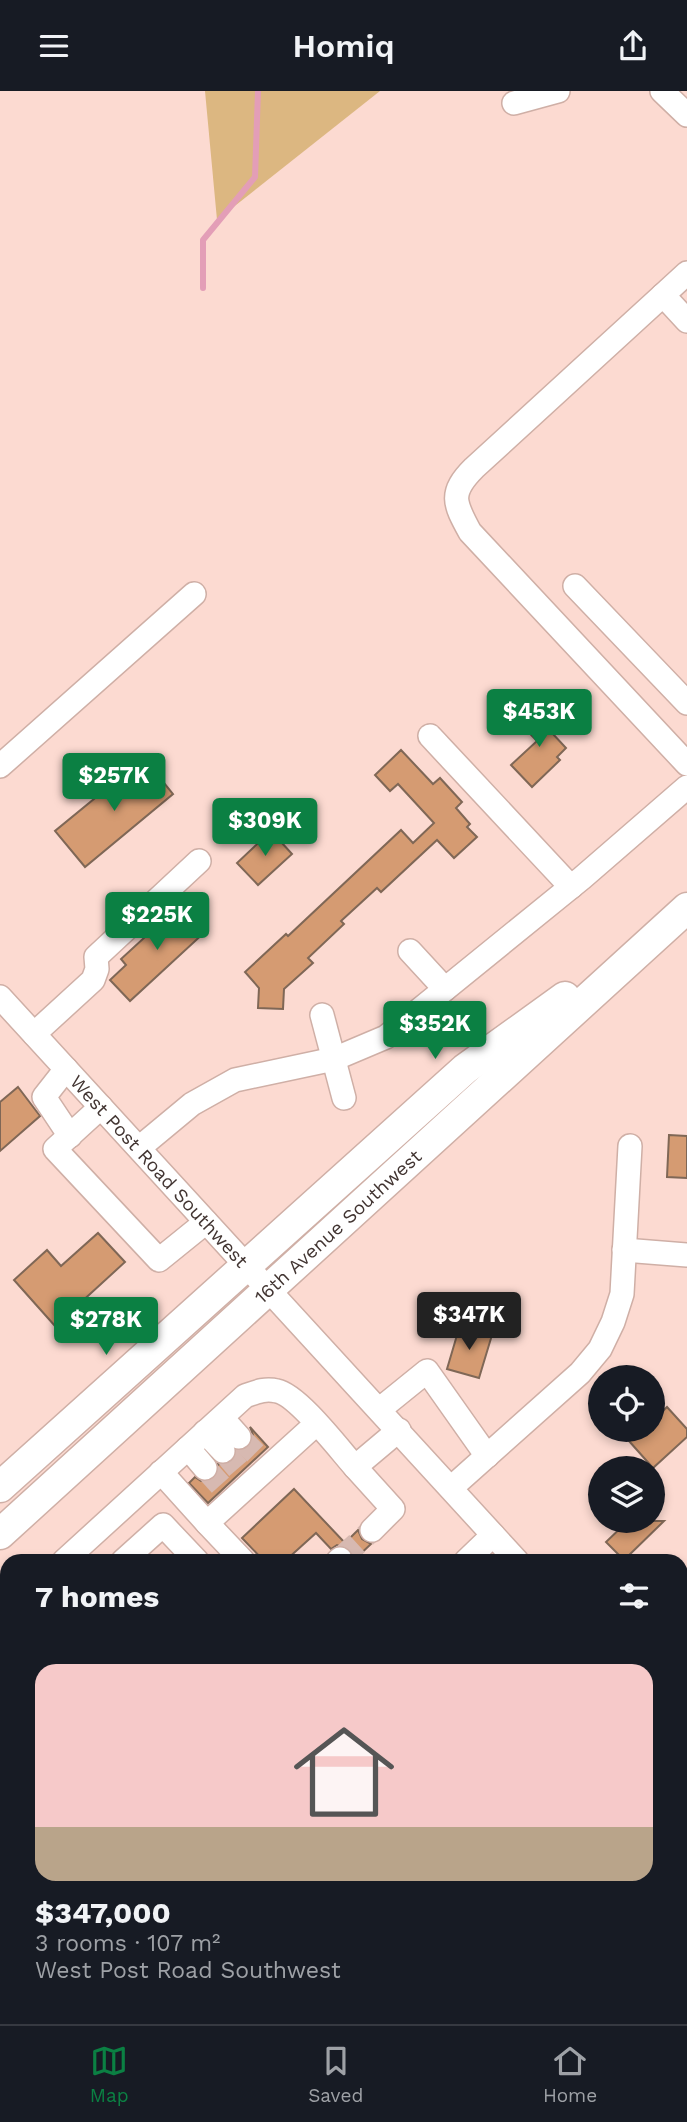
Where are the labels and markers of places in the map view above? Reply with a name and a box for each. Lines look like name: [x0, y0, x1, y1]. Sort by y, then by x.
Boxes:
pin: $453K: [490, 689, 588, 749]
pin: $257K: [65, 753, 163, 813]
pin: $309K: [216, 799, 314, 858]
pin: $225K: [108, 893, 206, 952]
pin: $352K: [386, 1002, 484, 1061]
pin: $347K: [420, 1293, 518, 1352]
pin: $278K: [57, 1297, 155, 1357]

